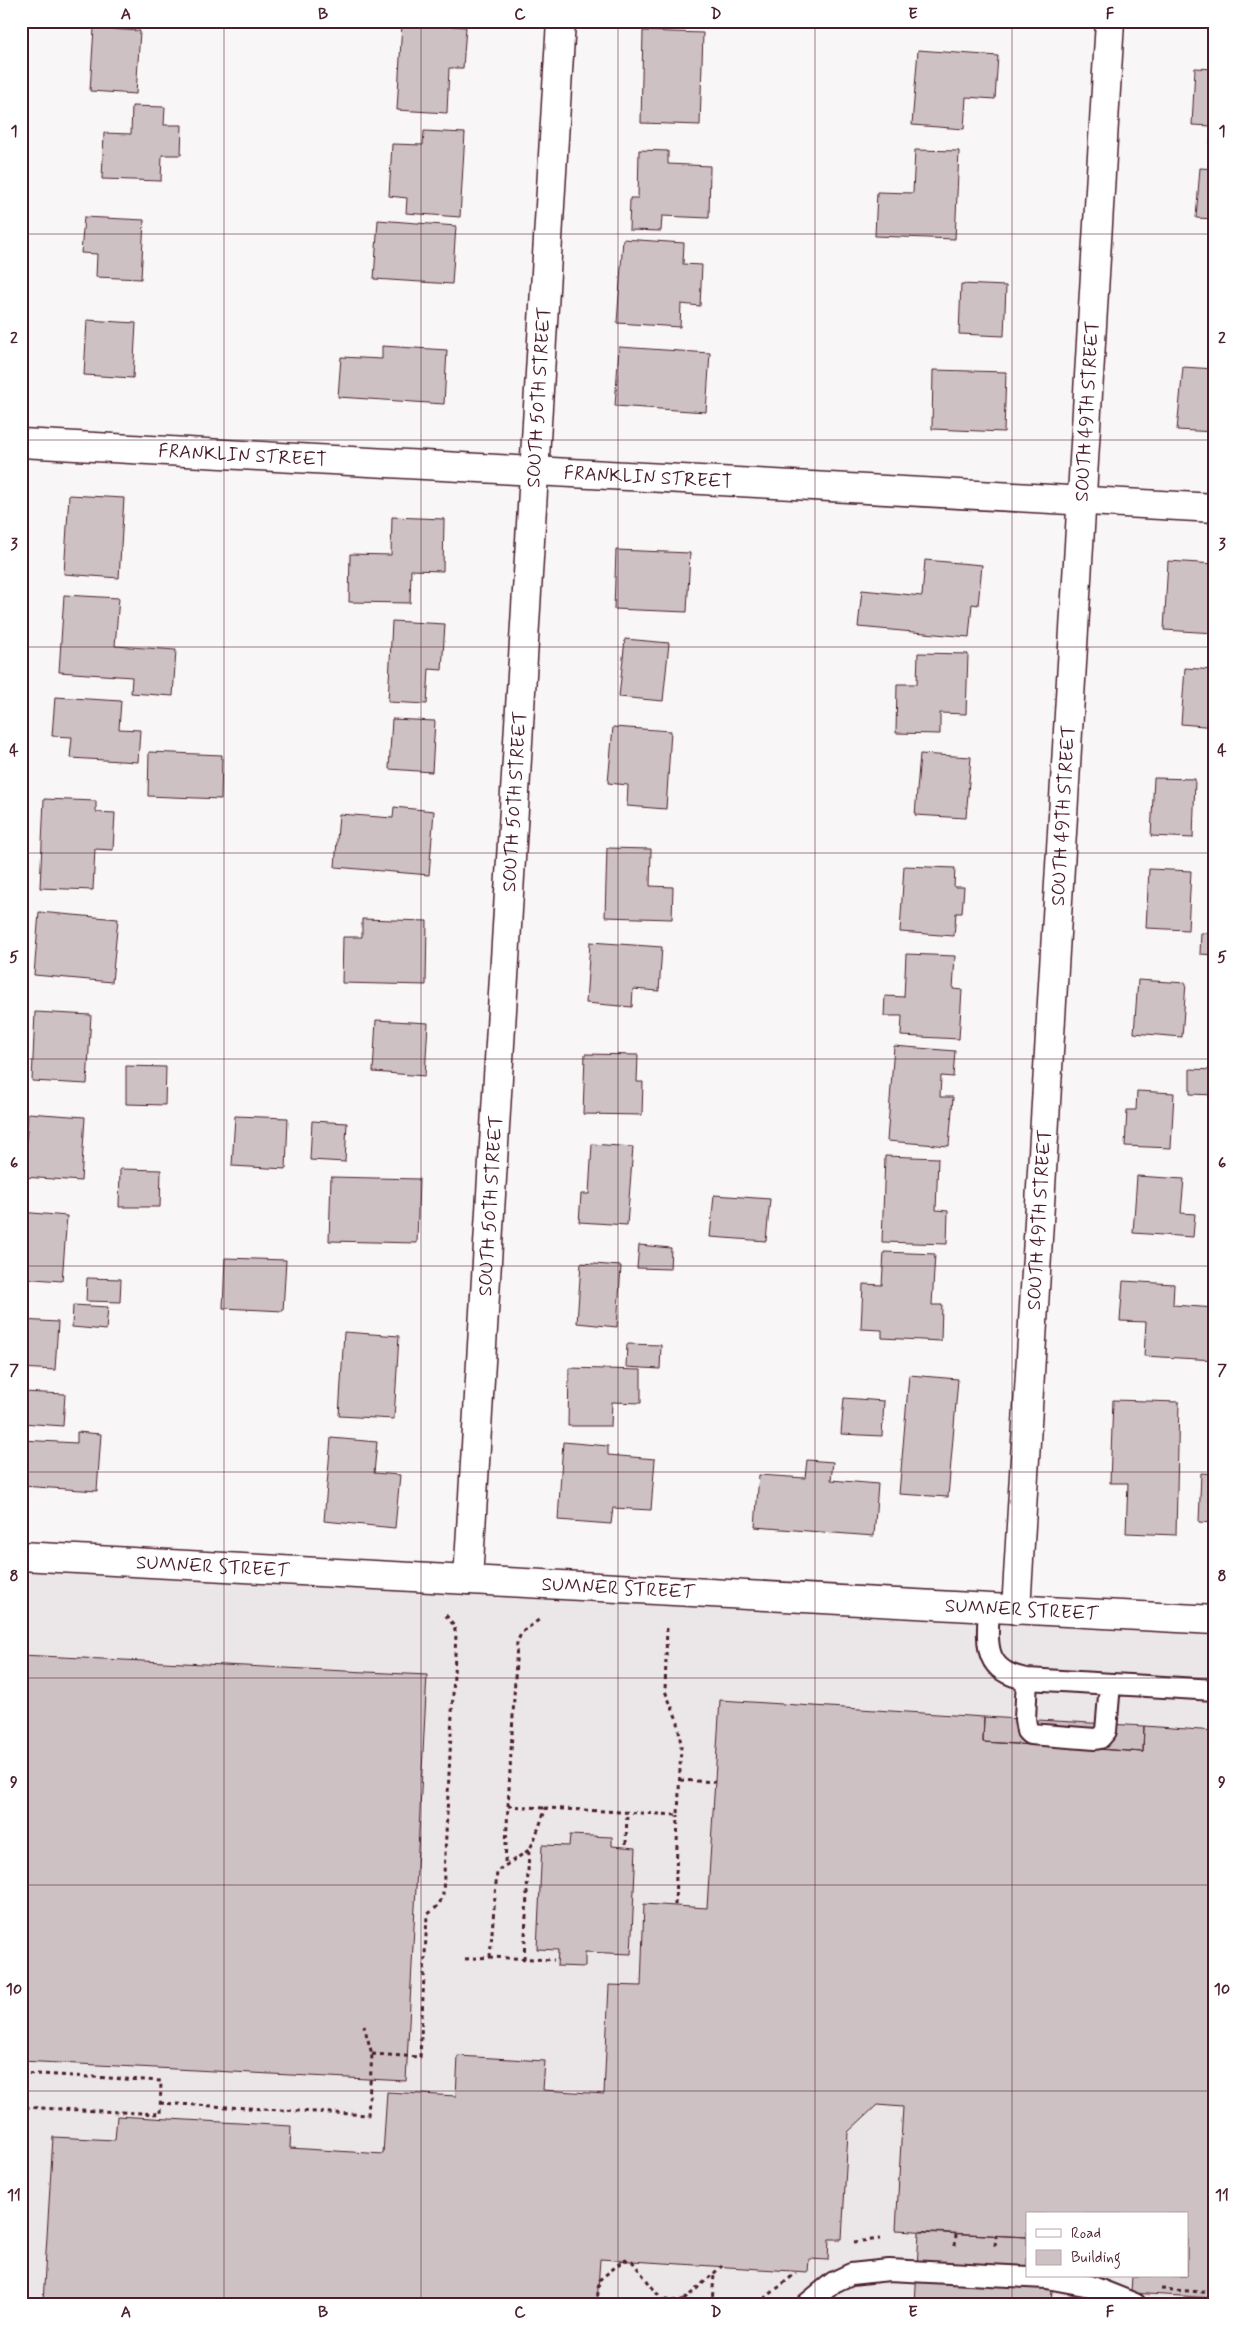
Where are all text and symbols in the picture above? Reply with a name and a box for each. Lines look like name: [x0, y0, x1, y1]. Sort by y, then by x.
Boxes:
text: A: [121, 4, 131, 25]
text: B: [318, 4, 328, 25]
text: C: [514, 4, 526, 25]
text: D: [710, 4, 722, 25]
text: E: [908, 4, 918, 25]
text: F: [1106, 4, 1115, 25]
text: 1: [10, 121, 18, 142]
text: 1: [1218, 121, 1226, 142]
street label: SOUTH 50TH STREET: [521, 306, 556, 488]
street label: SOUTH 49TH STREET: [1069, 320, 1105, 502]
text: 2: [10, 328, 18, 349]
text: 2: [1218, 328, 1226, 349]
street label: FRANKLIN STREET: [158, 438, 328, 472]
street label: FRANKLIN STREET: [563, 460, 733, 494]
text: 3: [10, 534, 18, 555]
text: 3: [1218, 534, 1226, 555]
street label: SOUTH 50TH STREET: [497, 710, 532, 893]
street label: SOUTH 49TH STREET: [1045, 724, 1081, 907]
text: 4: [9, 740, 19, 761]
text: 4: [1217, 740, 1227, 761]
text: 5: [9, 947, 19, 968]
text: 5: [1217, 947, 1227, 968]
street label: SOUTH 50TH STREET: [472, 1114, 508, 1297]
street label: SOUTH 49TH STREET: [1021, 1128, 1057, 1311]
text: 6: [10, 1153, 18, 1174]
text: 6: [1218, 1153, 1226, 1174]
text: 7: [9, 1360, 19, 1381]
text: 7: [1217, 1360, 1227, 1381]
street label: SUMNER STREET: [135, 1550, 291, 1583]
text: 8: [9, 1566, 19, 1587]
text: 8: [1217, 1566, 1227, 1587]
street label: SUMNER STREET: [541, 1571, 697, 1605]
street label: SUMNER STREET: [944, 1593, 1100, 1626]
text: 9: [10, 1772, 18, 1793]
text: 9: [1218, 1772, 1226, 1793]
text: 10: [6, 1979, 22, 2000]
text: 10: [1214, 1979, 1230, 2000]
text: 11: [7, 2185, 21, 2206]
text: 11: [1215, 2185, 1229, 2206]
legend: [1026, 2212, 1188, 2278]
text: Road: [1071, 2224, 1101, 2244]
text: Building: [1071, 2248, 1121, 2269]
text: A: [121, 2302, 131, 2323]
text: B: [318, 2302, 328, 2323]
text: C: [514, 2302, 526, 2323]
text: D: [710, 2302, 722, 2323]
text: E: [908, 2302, 918, 2323]
text: F: [1106, 2302, 1115, 2323]

